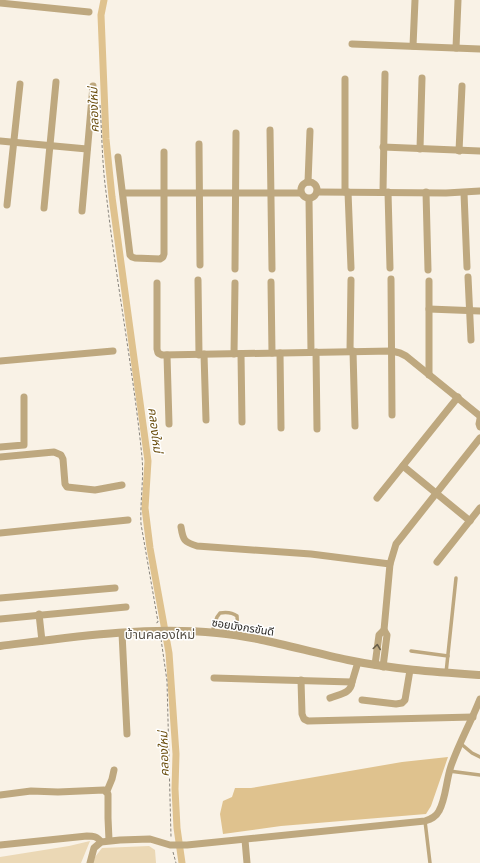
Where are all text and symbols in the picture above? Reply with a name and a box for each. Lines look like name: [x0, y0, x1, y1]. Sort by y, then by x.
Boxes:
water label: คลองใหม่: [83, 85, 104, 133]
water label: คลองใหม่: [143, 406, 168, 456]
street label: ซอยมังกรขันดี: [211, 614, 275, 640]
district label: บ้านคลองใหม่: [125, 624, 195, 644]
one-way arrow: [372, 644, 381, 650]
water label: คลองใหม่: [153, 729, 174, 777]

